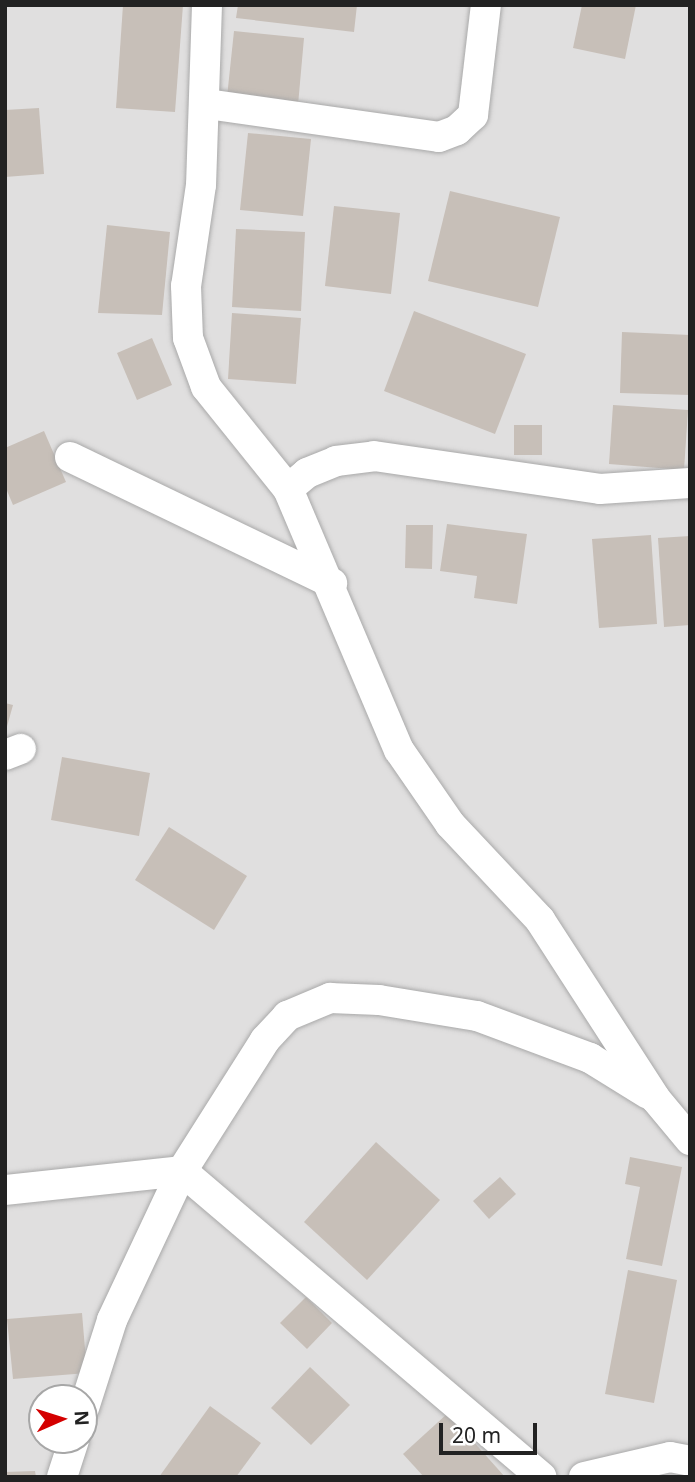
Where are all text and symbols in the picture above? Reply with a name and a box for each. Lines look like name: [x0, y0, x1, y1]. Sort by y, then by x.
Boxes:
north arrow: [28, 1384, 98, 1454]
scale bar: [443, 1408, 541, 1452]
text: N: [69, 1410, 95, 1426]
text: 20 m: [452, 1421, 501, 1449]

